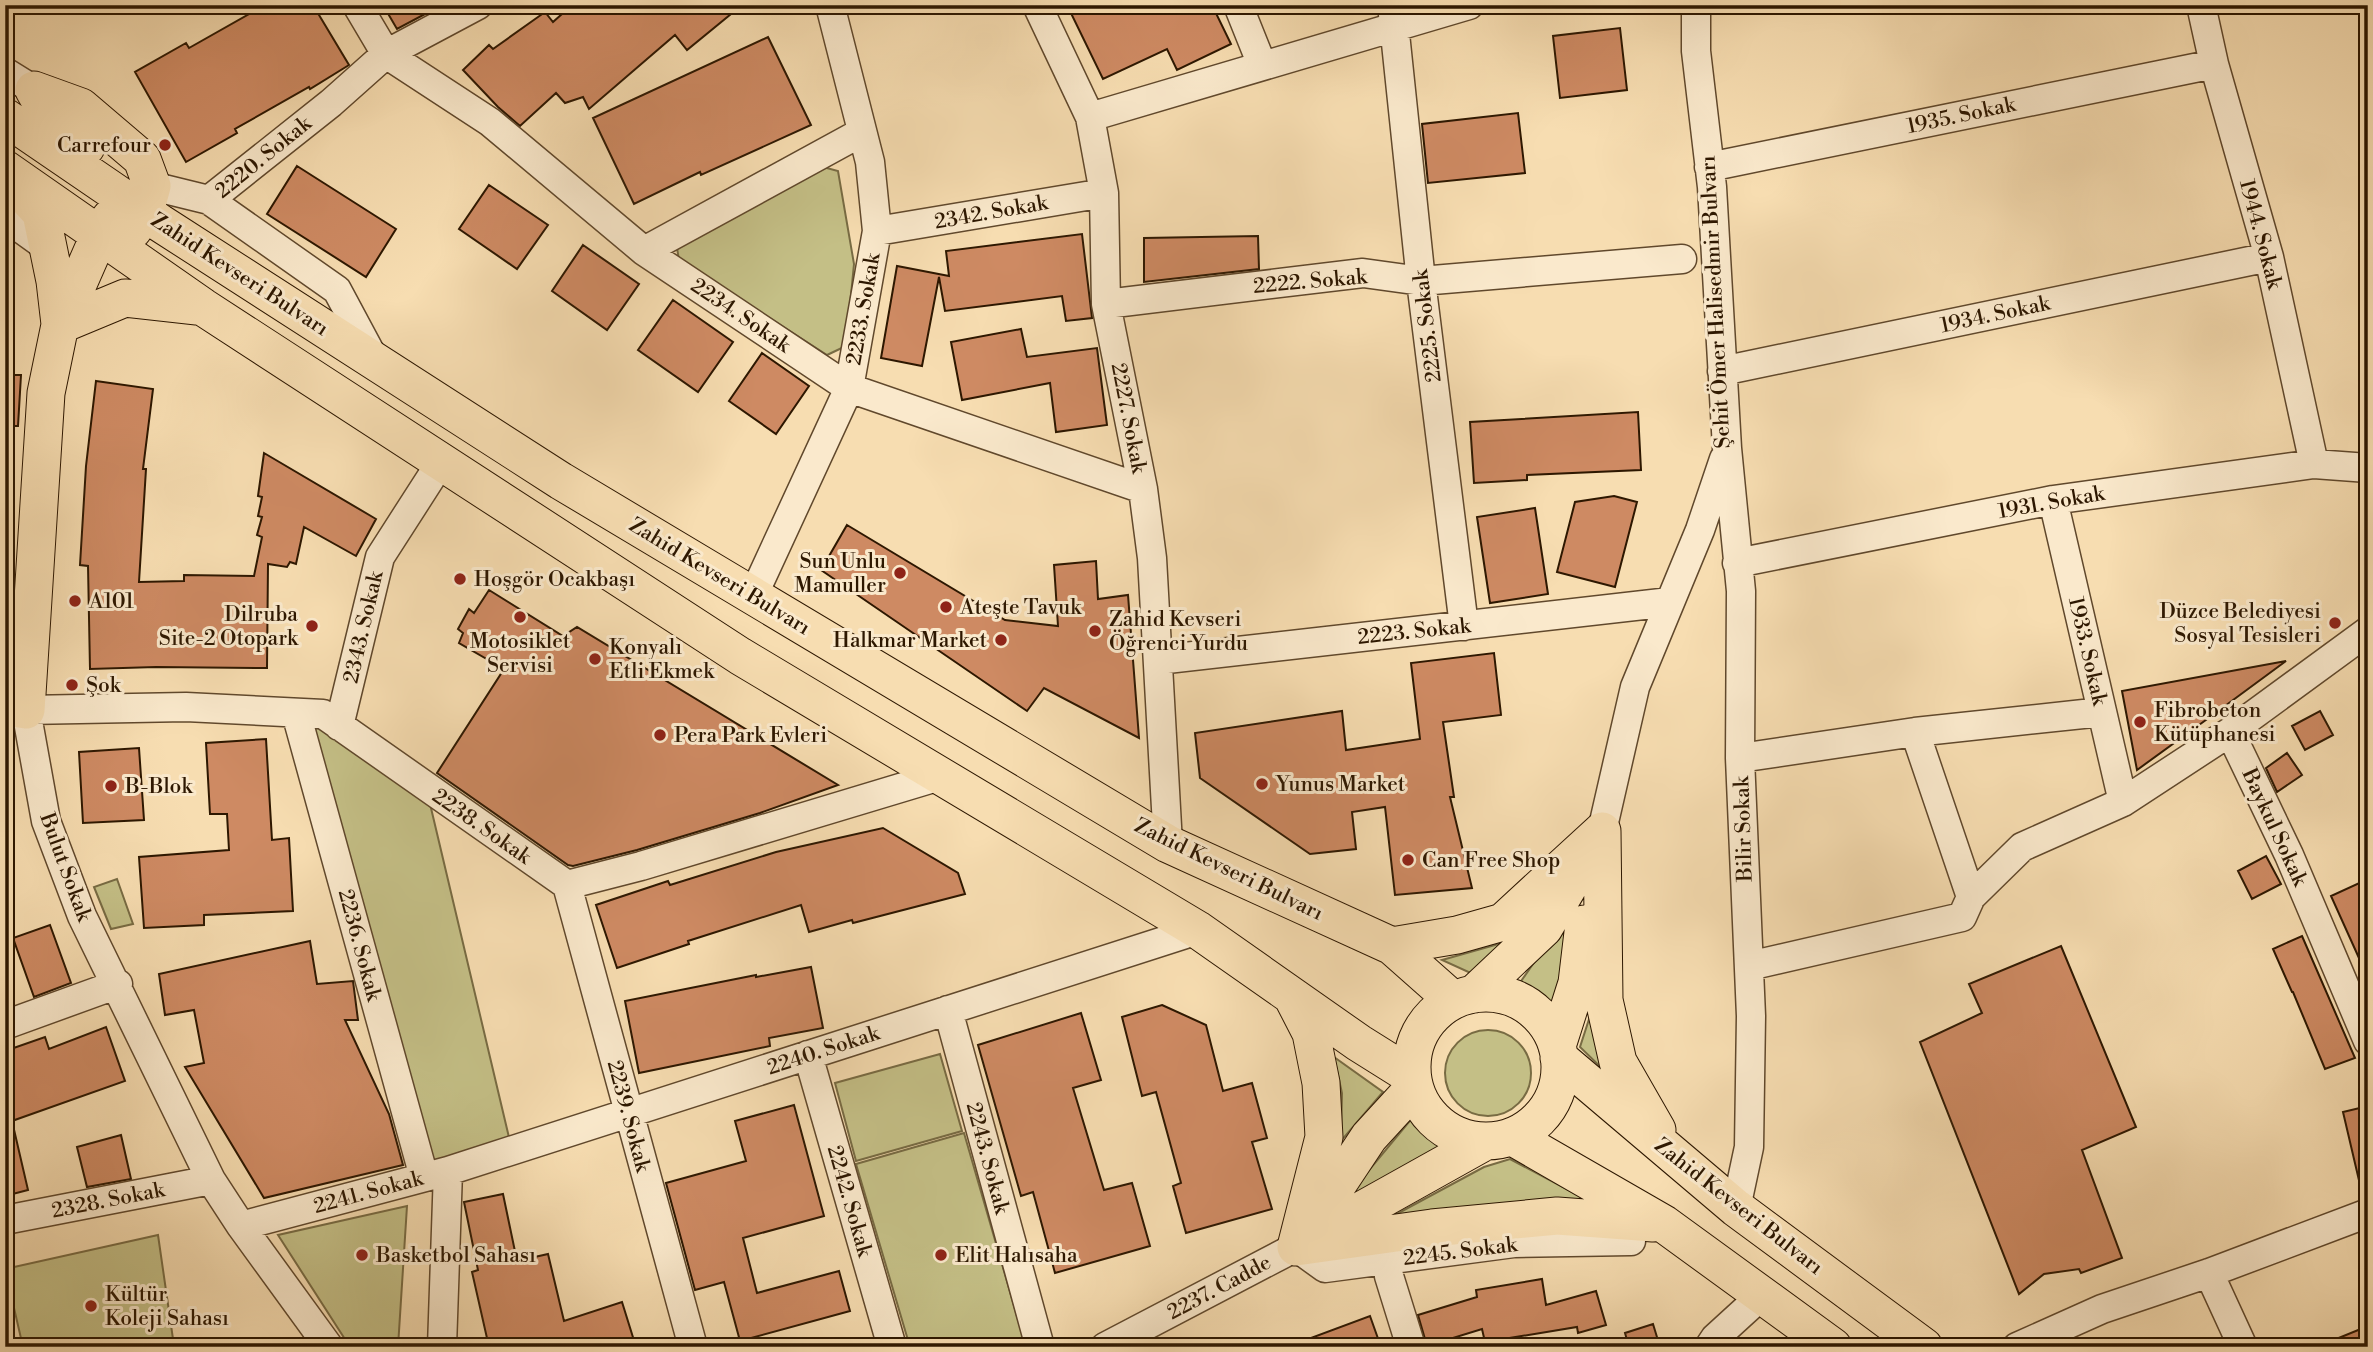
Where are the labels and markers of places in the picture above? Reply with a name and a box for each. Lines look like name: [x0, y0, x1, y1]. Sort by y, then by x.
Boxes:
place label: Carrefour: [57, 133, 151, 159]
marker: Carrefour: [157, 137, 173, 153]
place label: Sun Unlu Mamuller: [794, 549, 886, 599]
marker: Sun Unlu Mamuller: [892, 565, 908, 581]
place label: Hoşgör Ocakbaşı: [474, 567, 635, 593]
marker: Hoşgör Ocakbaşı: [452, 571, 468, 587]
place label: A101: [88, 589, 134, 615]
marker: A101: [67, 593, 83, 609]
place label: Ateşte Tavuk: [959, 595, 1082, 621]
marker: Ateşte Tavuk: [938, 599, 954, 615]
place label: Düzce Belediyesi Sosyal Tesisleri: [2159, 599, 2321, 649]
place label: Dilruba Site-2 Otopark: [159, 602, 299, 652]
place label: Zahid Kevseri Öğrenci Yurdu: [1109, 607, 1248, 657]
marker: Motosiklet Servisi: [512, 609, 528, 625]
marker: Düzce Belediyesi Sosyal Tesisleri: [2327, 615, 2343, 631]
marker: Dilruba Site-2 Otopark: [304, 618, 320, 634]
marker: Zahid Kevseri Öğrenci Yurdu: [1087, 623, 1103, 639]
place label: Halkmar Market: [833, 628, 988, 654]
place label: Motosiklet Servisi: [470, 629, 571, 679]
marker: Halkmar Market: [993, 632, 1009, 648]
place label: Konyalı Etli Ekmek: [609, 635, 715, 685]
marker: Konyalı Etli Ekmek: [587, 651, 603, 667]
place label: Şok: [86, 673, 122, 699]
marker: Şok: [64, 677, 80, 693]
place label: Fibrobeton Kütüphanesi: [2154, 698, 2276, 748]
marker: Fibrobeton Kütüphanesi: [2132, 714, 2148, 730]
place label: Pera Park Evleri: [674, 723, 827, 749]
marker: Pera Park Evleri: [652, 727, 668, 743]
place label: Yunus Market: [1275, 772, 1406, 798]
place label: B-Blok: [124, 774, 193, 800]
marker: Yunus Market: [1254, 776, 1270, 792]
marker: B-Blok: [103, 778, 119, 794]
place label: Can Free Shop: [1422, 848, 1560, 874]
marker: Can Free Shop: [1400, 852, 1416, 868]
place label: Basketbol Sahası: [375, 1243, 536, 1269]
place label: Elit Halısaha: [955, 1243, 1078, 1269]
marker: Basketbol Sahası: [354, 1247, 370, 1263]
marker: Elit Halısaha: [933, 1247, 949, 1263]
place label: Kültür Koleji Sahası: [105, 1282, 229, 1332]
marker: Kültür Koleji Sahası: [83, 1298, 99, 1314]

